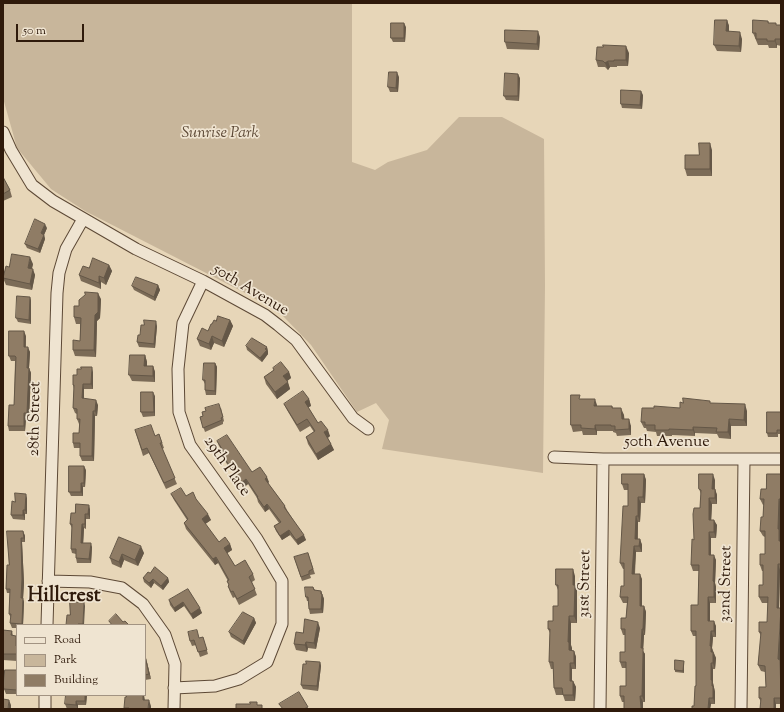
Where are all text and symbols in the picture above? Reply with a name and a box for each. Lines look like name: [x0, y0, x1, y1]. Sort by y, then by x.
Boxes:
scale bar: [18, 16, 86, 42]
text: 50 m: [23, 22, 46, 40]
park label: Sunrise Park: [181, 124, 259, 144]
street label: 50th Avenue: [208, 261, 292, 321]
street label: 28th Street: [26, 381, 46, 457]
street label: 29th Place: [198, 433, 254, 501]
street label: 50th Avenue: [624, 433, 710, 453]
street label: 32nd Street: [717, 545, 737, 623]
street label: 31st Street: [576, 550, 596, 618]
district label: Hillcrest: [27, 586, 101, 610]
legend: [16, 624, 146, 696]
text: Road: [54, 631, 81, 649]
text: Park: [54, 651, 77, 669]
text: Building: [54, 671, 98, 689]

